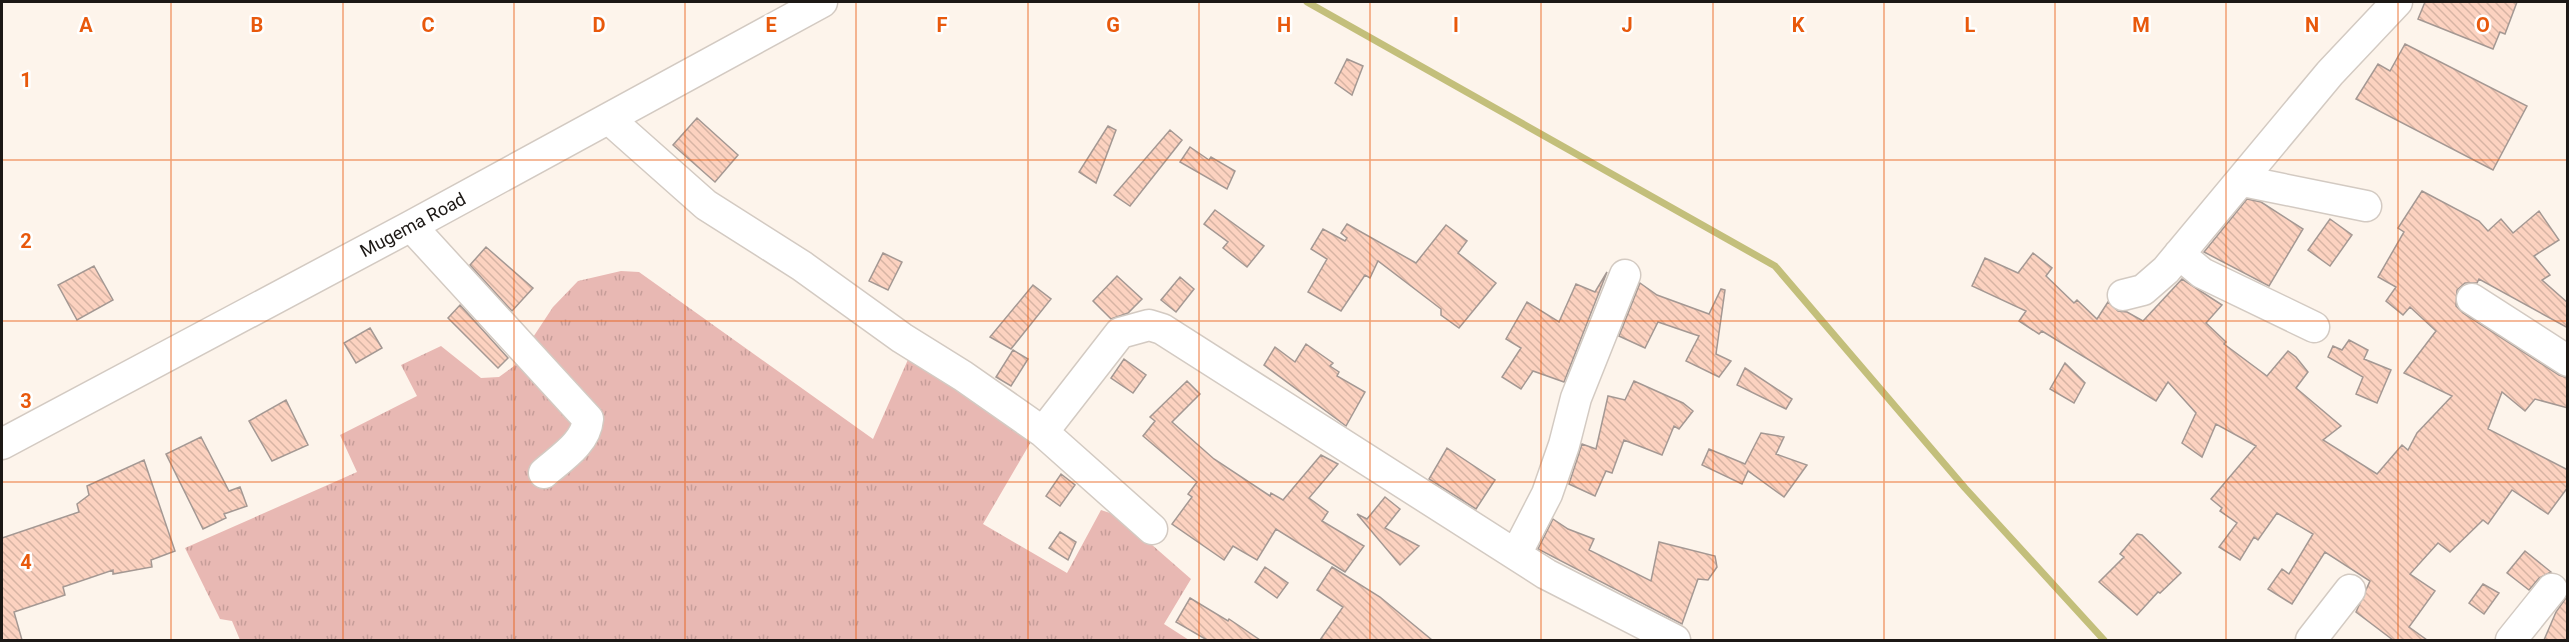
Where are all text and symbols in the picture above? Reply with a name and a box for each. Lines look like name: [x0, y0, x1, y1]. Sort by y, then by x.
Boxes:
text: A: [79, 13, 93, 37]
text: B: [251, 13, 263, 37]
text: C: [421, 13, 435, 37]
text: D: [593, 13, 606, 37]
text: E: [765, 13, 777, 37]
text: F: [937, 13, 948, 37]
text: G: [1106, 13, 1120, 37]
text: H: [1277, 13, 1291, 37]
text: I: [1453, 13, 1459, 37]
text: J: [1621, 13, 1633, 37]
text: K: [1792, 13, 1805, 37]
text: L: [1965, 13, 1976, 37]
text: M: [2132, 13, 2150, 37]
text: N: [2305, 13, 2319, 37]
text: O: [2476, 13, 2490, 37]
text: 1: [20, 68, 32, 92]
street label: Mugema Road: [356, 188, 469, 261]
text: 2: [20, 229, 32, 253]
text: 3: [20, 389, 32, 413]
text: 4: [20, 550, 32, 574]

